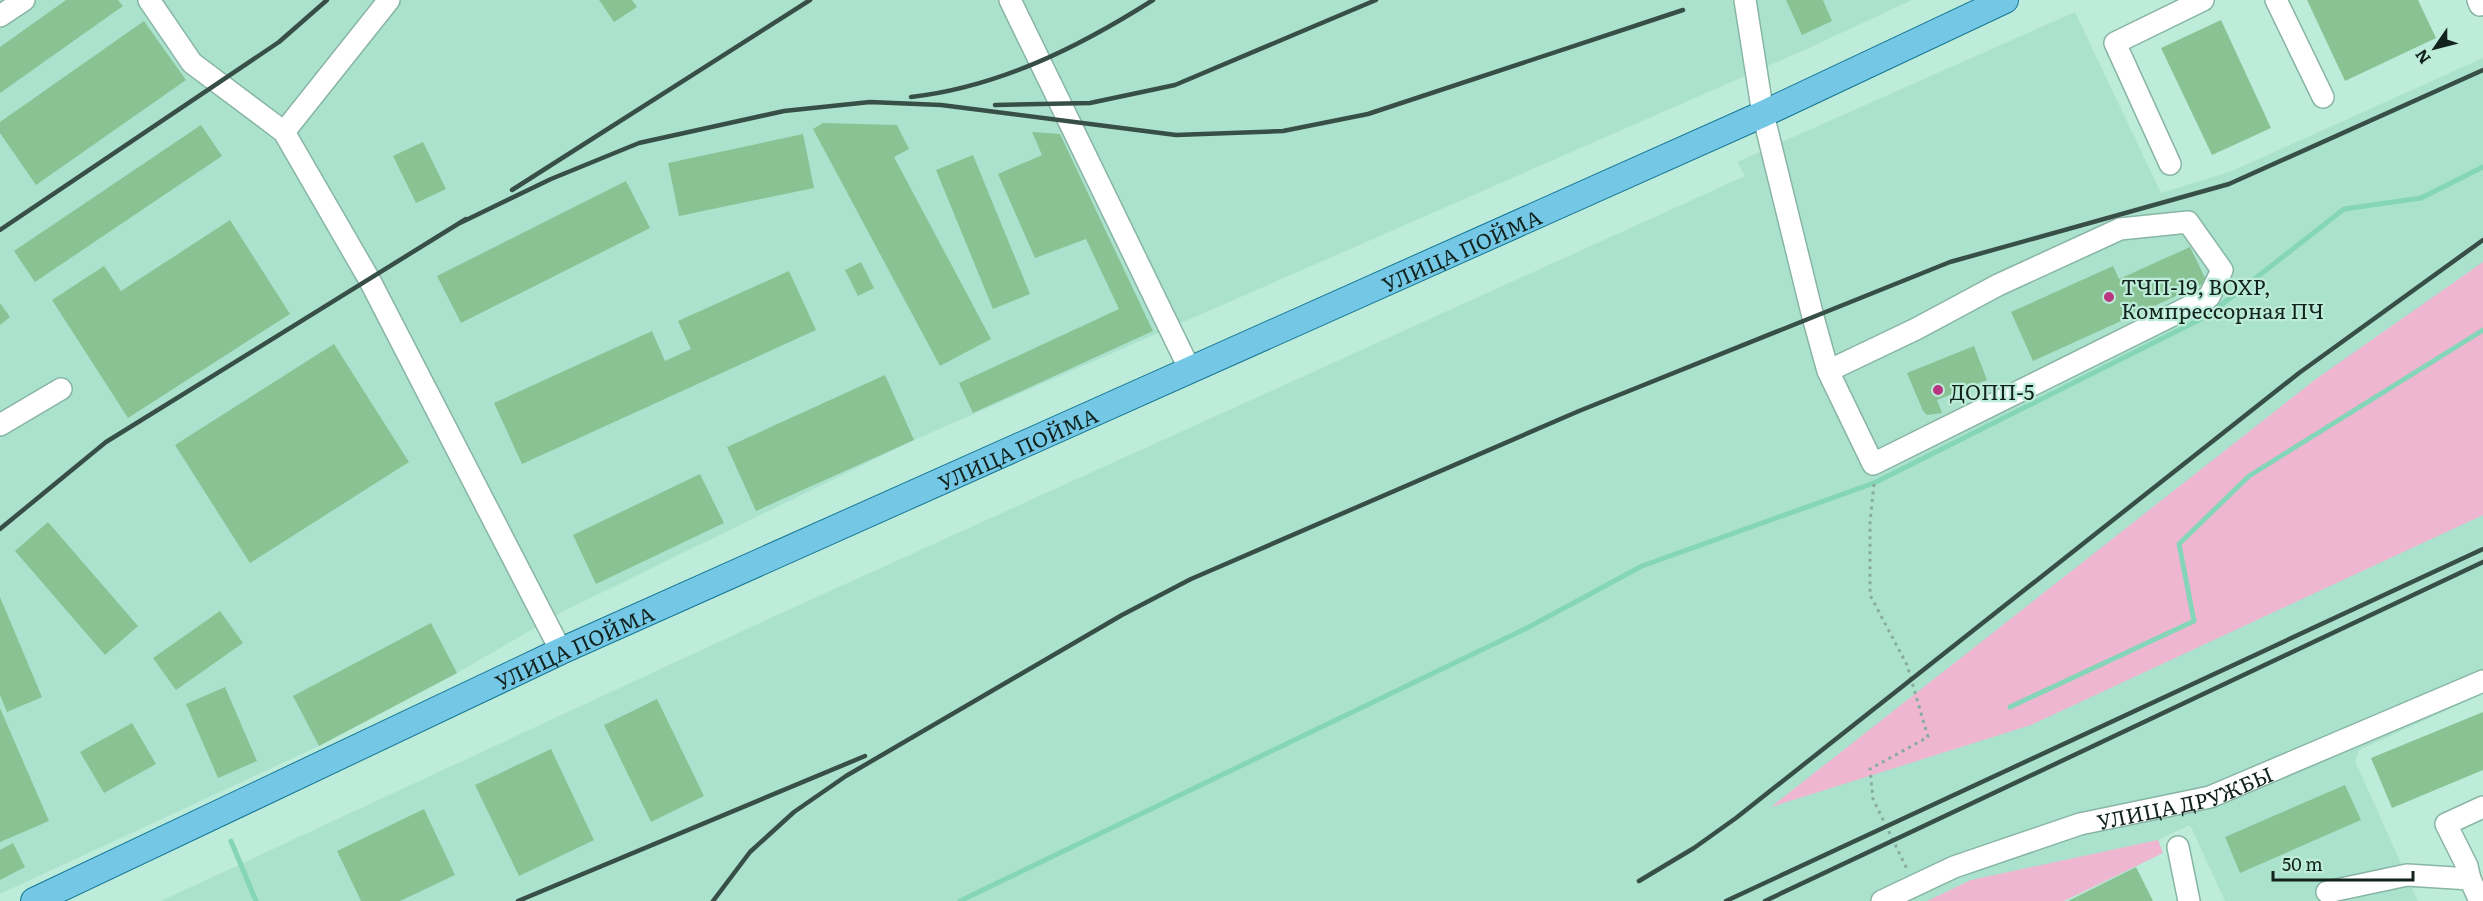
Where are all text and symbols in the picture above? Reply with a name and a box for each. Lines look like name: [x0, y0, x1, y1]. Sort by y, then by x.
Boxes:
north arrow: [2405, 18, 2465, 78]
text: N: [2408, 45, 2436, 70]
street label: УЛИЦА ПОЙМА: [1376, 199, 1546, 298]
place label: ТЧП-19, ВОХР, Компрессорная ПЧ: [2121, 270, 2324, 325]
marker: ТЧП-19, ВОХР, Компрессорная ПЧ: [2102, 290, 2116, 304]
place label: ДОПП-5: [1950, 375, 2034, 406]
marker: ДОПП-5: [1931, 383, 1945, 397]
street label: УЛИЦА ПОЙМА: [932, 398, 1103, 496]
street label: УЛИЦА ПОЙМА: [489, 596, 659, 696]
street label: УЛИЦА ДРУЖБЫ: [2094, 757, 2277, 836]
scale bar: [2273, 844, 2412, 882]
text: 50 m: [2282, 850, 2323, 877]

